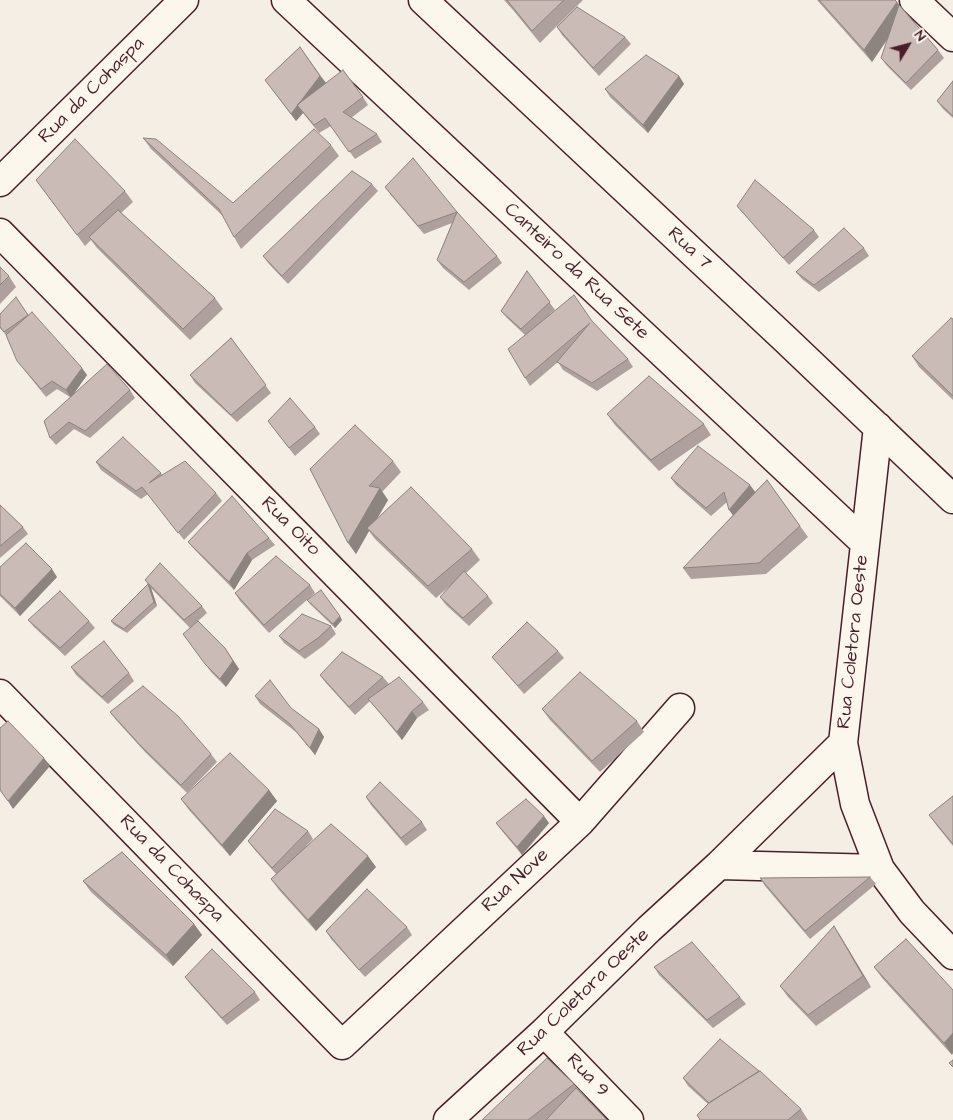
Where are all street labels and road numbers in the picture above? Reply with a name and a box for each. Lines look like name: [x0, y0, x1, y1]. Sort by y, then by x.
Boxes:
street label: Rua da Cohaspa: [34, 33, 150, 149]
street label: Canteiro da Rua Sete: [499, 199, 653, 345]
street label: Rua 7: [662, 223, 716, 275]
street label: Rua Oito: [256, 493, 324, 561]
street label: Rua Coletora Oeste: [834, 554, 874, 730]
street label: Rua da Cohaspa: [114, 811, 228, 927]
street label: Rua Nove: [478, 844, 554, 918]
street label: Rua Coletora Oeste: [513, 924, 655, 1062]
street label: Rua 9: [561, 1050, 613, 1102]

